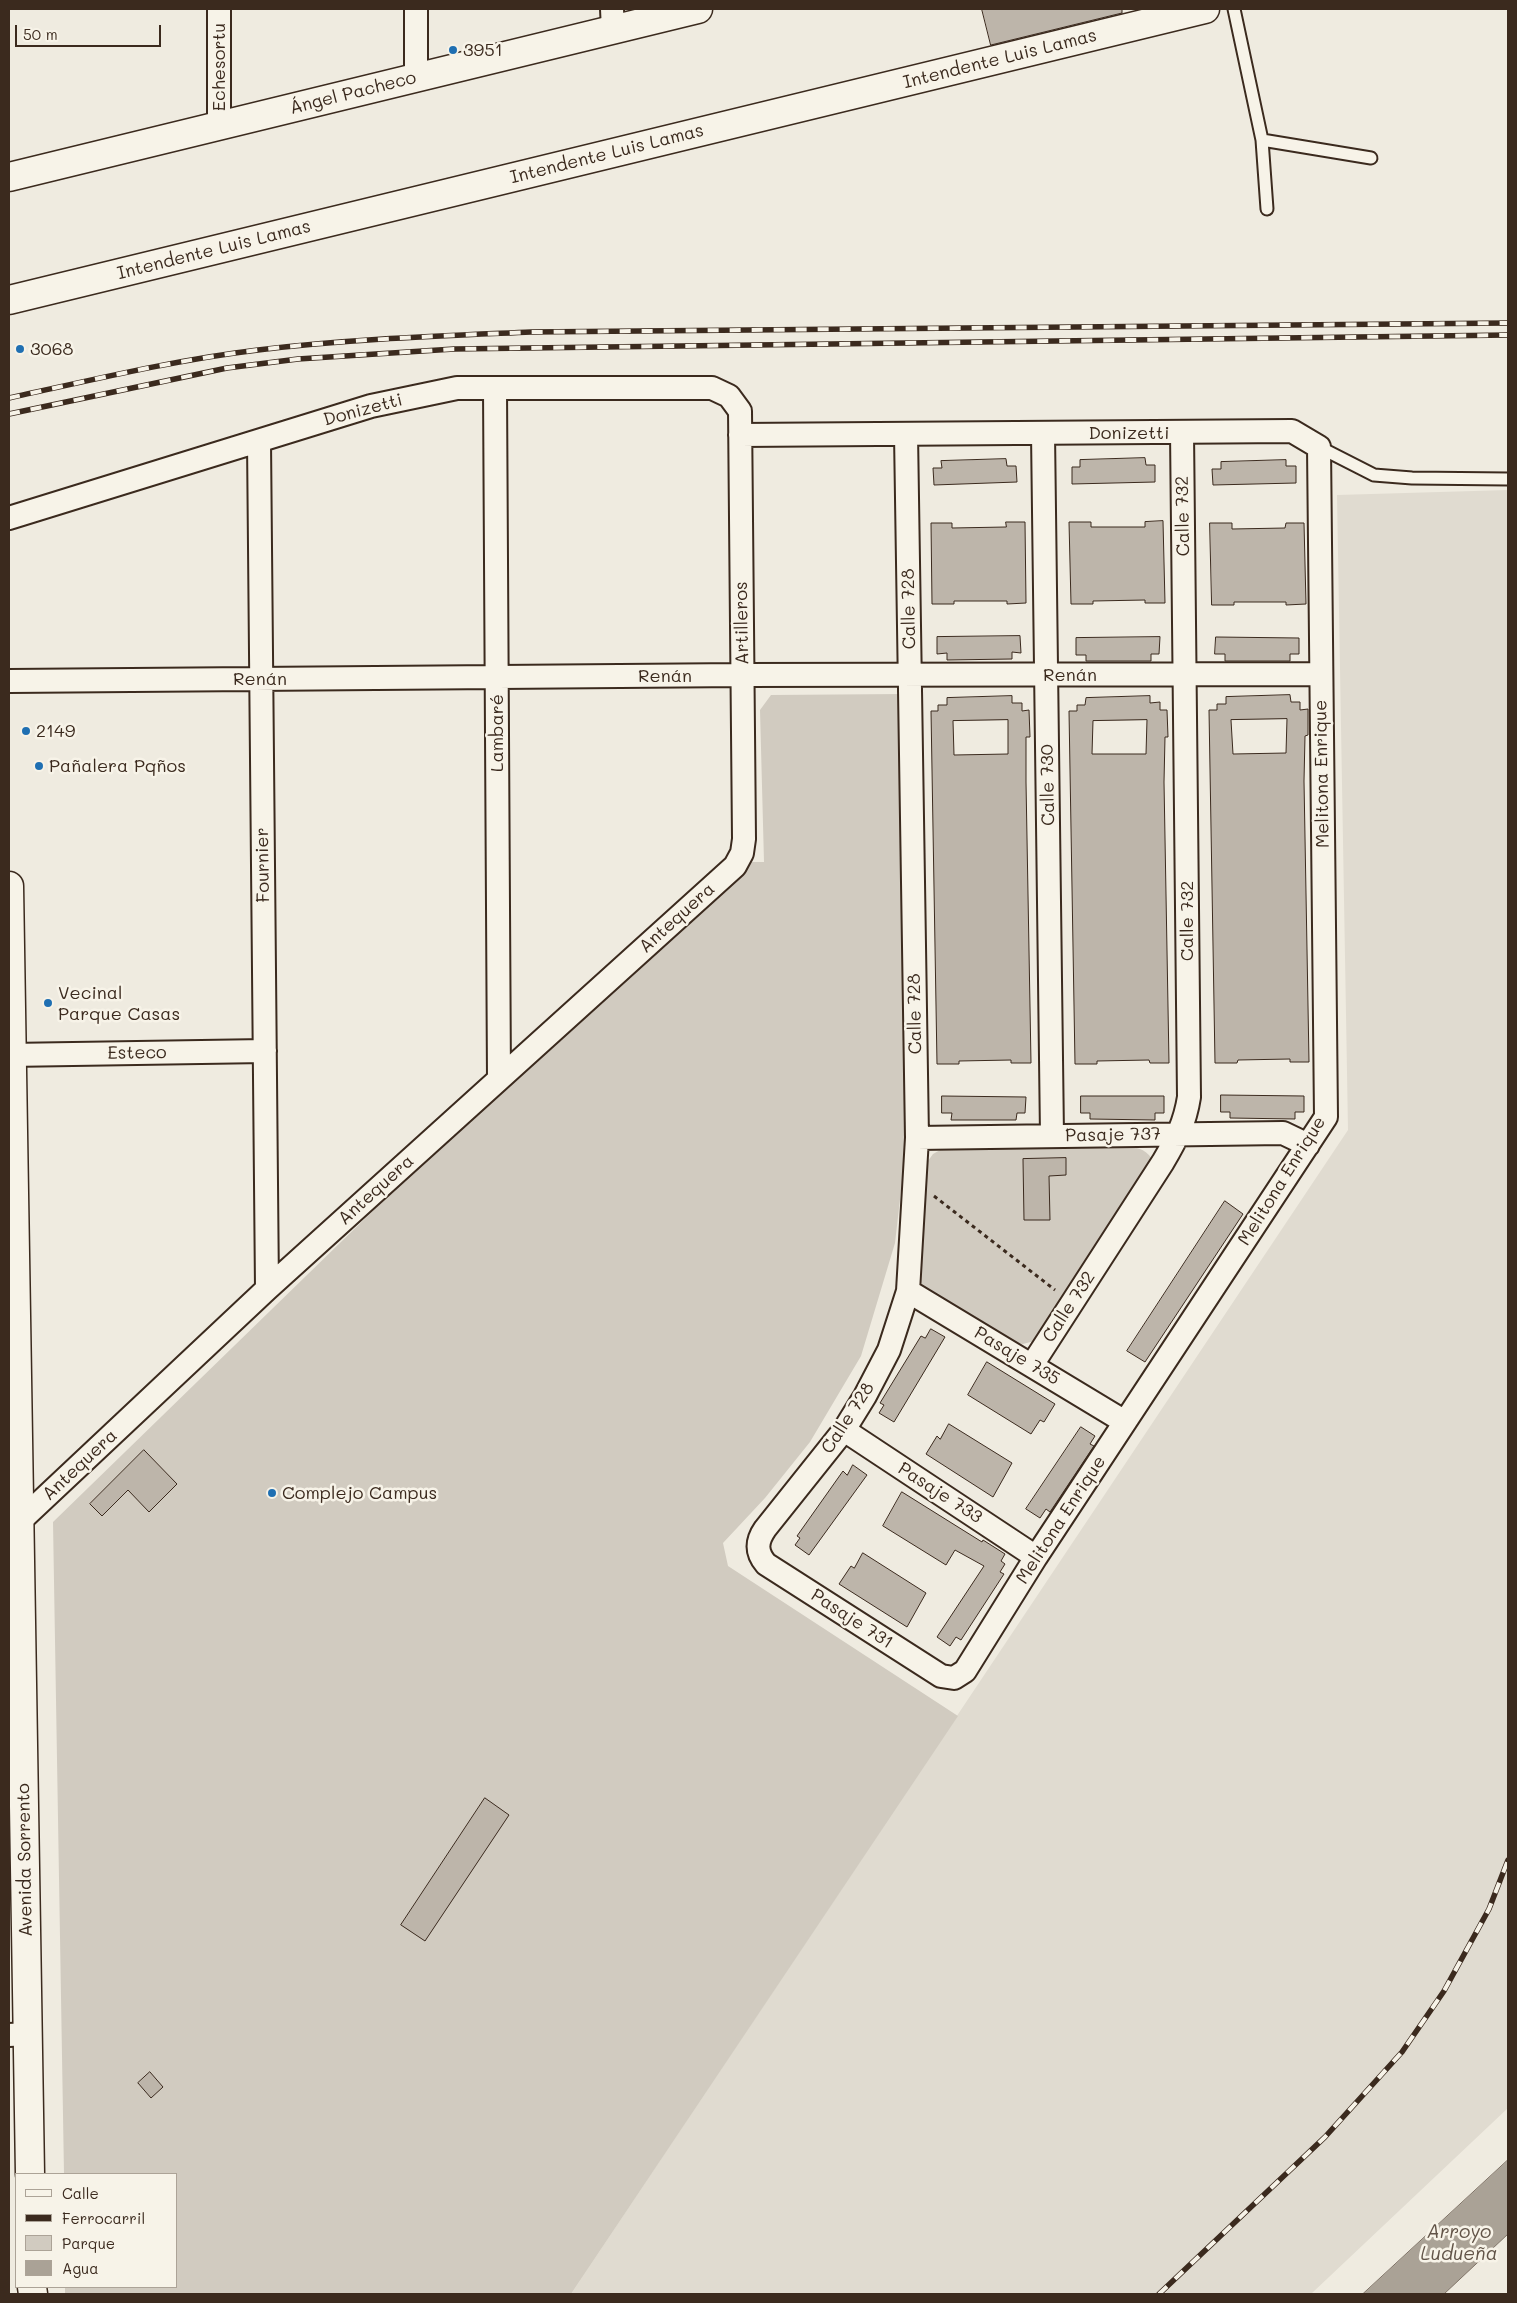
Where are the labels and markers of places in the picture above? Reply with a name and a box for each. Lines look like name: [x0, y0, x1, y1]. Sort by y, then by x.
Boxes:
place label: 3951: [463, 39, 503, 61]
marker: 3951: [447, 44, 459, 56]
place label: 3068: [30, 338, 73, 360]
marker: 3068: [14, 343, 26, 355]
place label: 2149: [36, 720, 75, 742]
marker: 2149: [20, 725, 32, 737]
place label: Pañalera Pqños: [49, 755, 186, 777]
marker: Pañalera Pqños: [33, 760, 45, 772]
place label: Vecinal Parque Casas: [58, 982, 180, 1024]
marker: Vecinal Parque Casas: [42, 997, 54, 1009]
place label: Complejo Campus: [282, 1482, 437, 1504]
marker: Complejo Campus: [266, 1487, 278, 1499]

